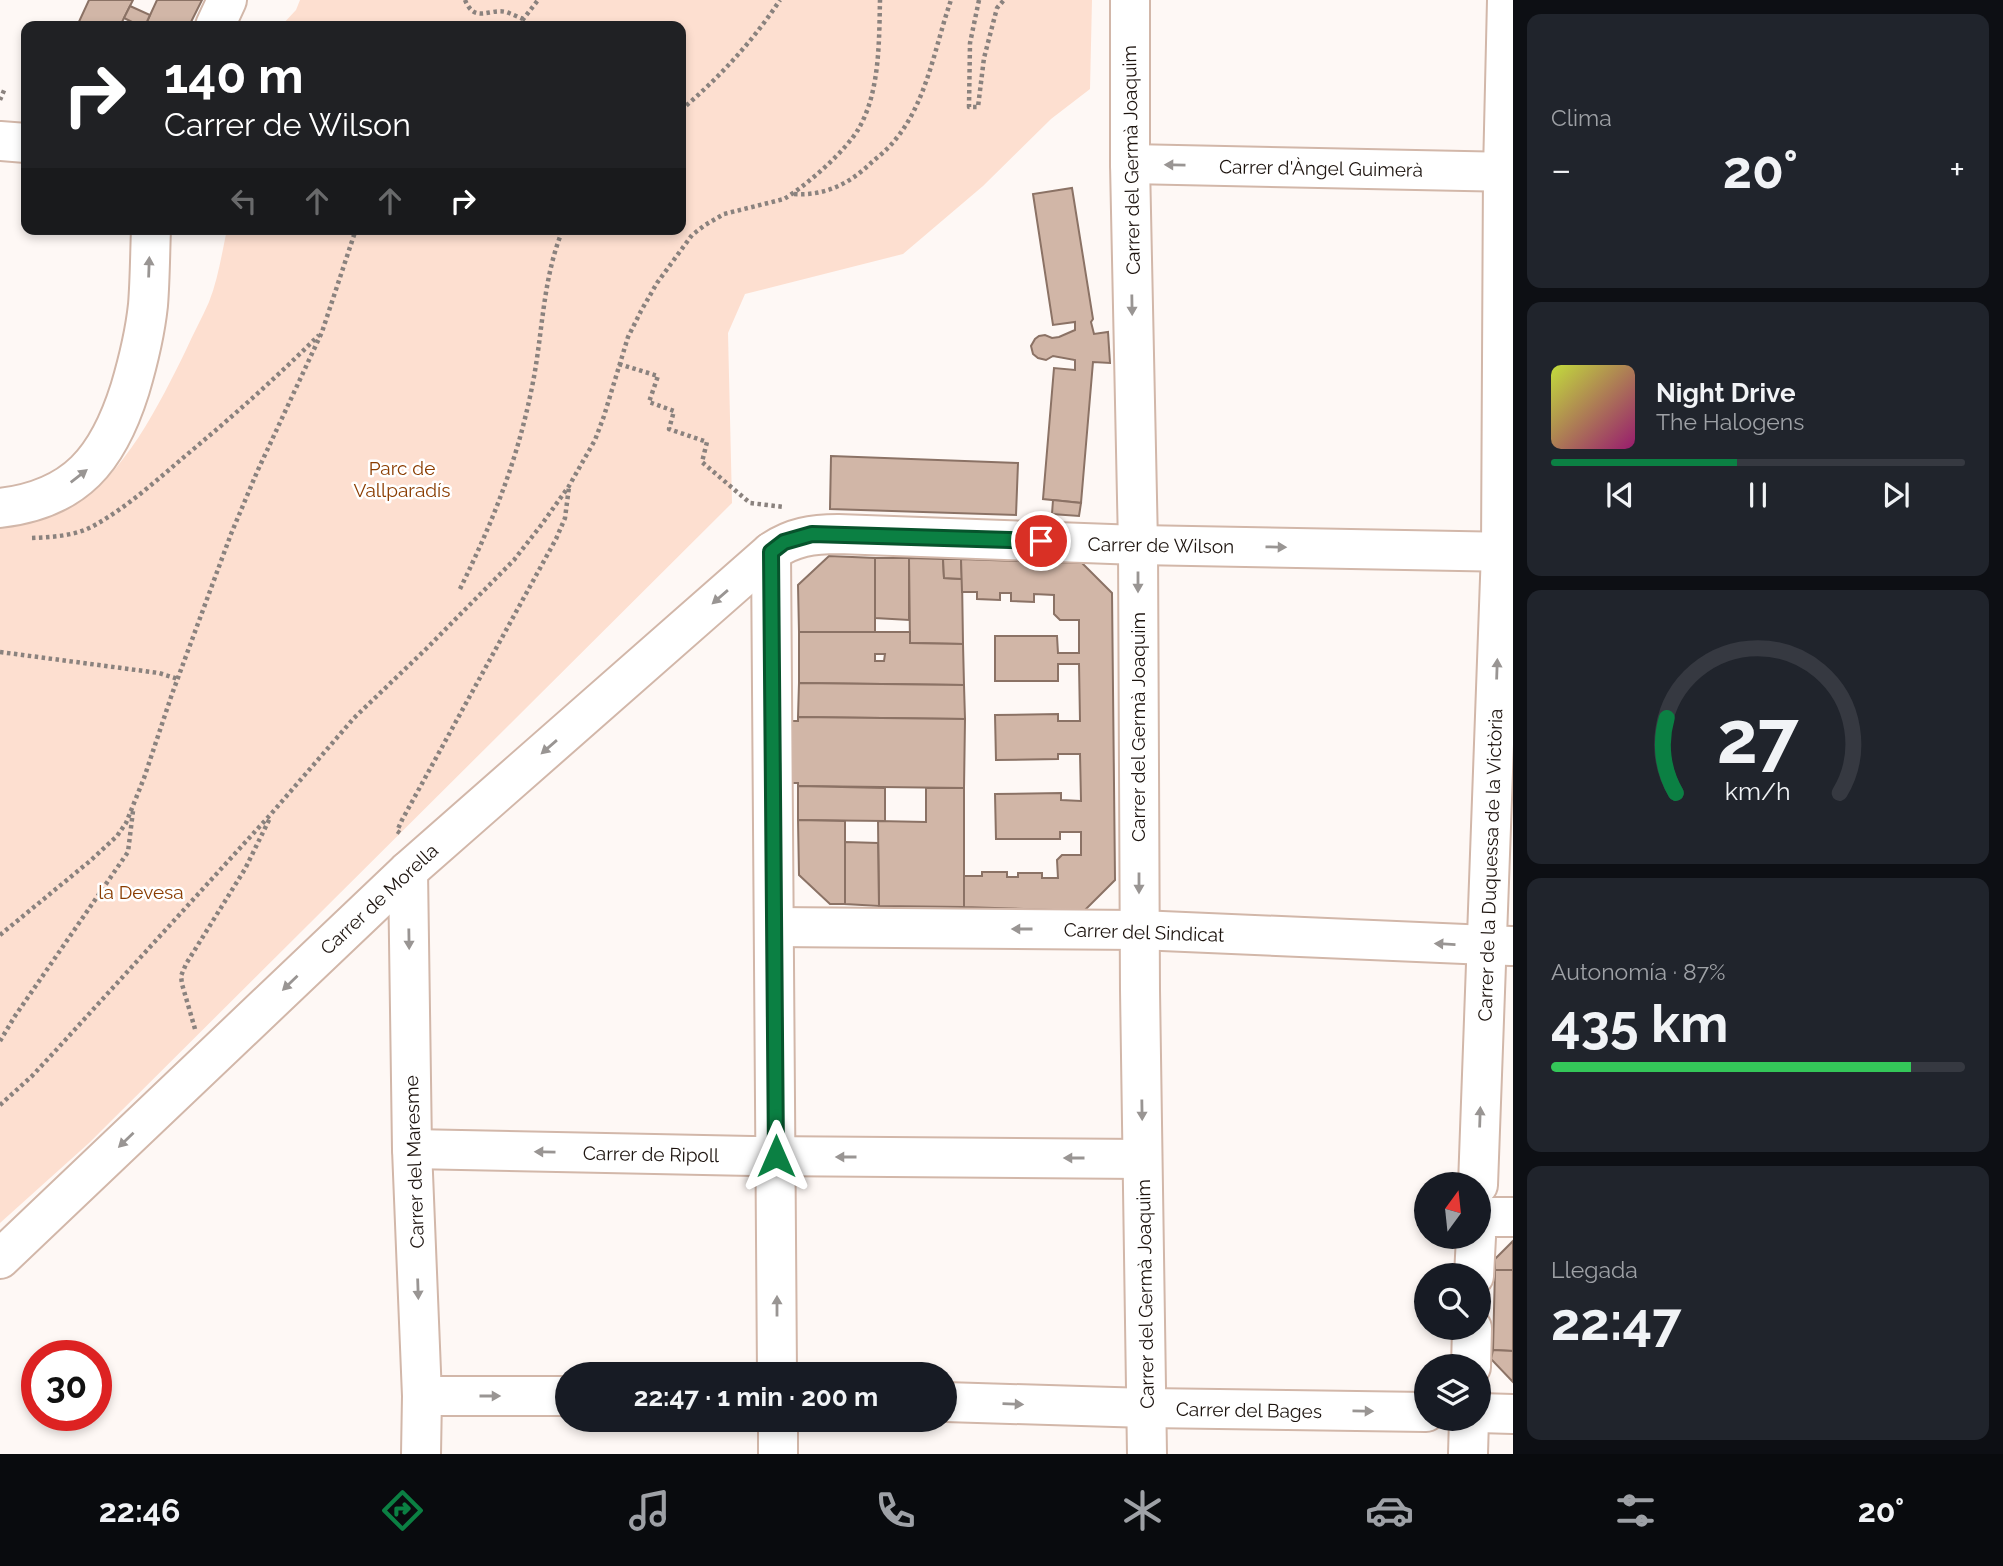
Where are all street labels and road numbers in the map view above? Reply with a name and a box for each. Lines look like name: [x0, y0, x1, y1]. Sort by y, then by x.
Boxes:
street label: Carrer del Germà Joaquim: [1118, 45, 1144, 275]
street label: Carrer d'Àngel Guimerà: [1219, 155, 1423, 181]
street label: Carrer de Wilson: [1088, 533, 1234, 557]
street label: Carrer del Germà Joaquim: [1127, 612, 1149, 842]
street label: Carrer de la Duquessa de la Victòria: [1474, 708, 1506, 1022]
street label: Carrer de Morella: [316, 839, 442, 959]
street label: Carrer del Sindicat: [1063, 918, 1225, 946]
street label: Carrer del Maresme: [400, 1075, 428, 1249]
street label: Carrer de Ripoll: [583, 1142, 720, 1166]
street label: Carrer del Germà Joaquim: [1132, 1179, 1158, 1409]
street label: Carrer del Bages: [1176, 1398, 1322, 1422]

